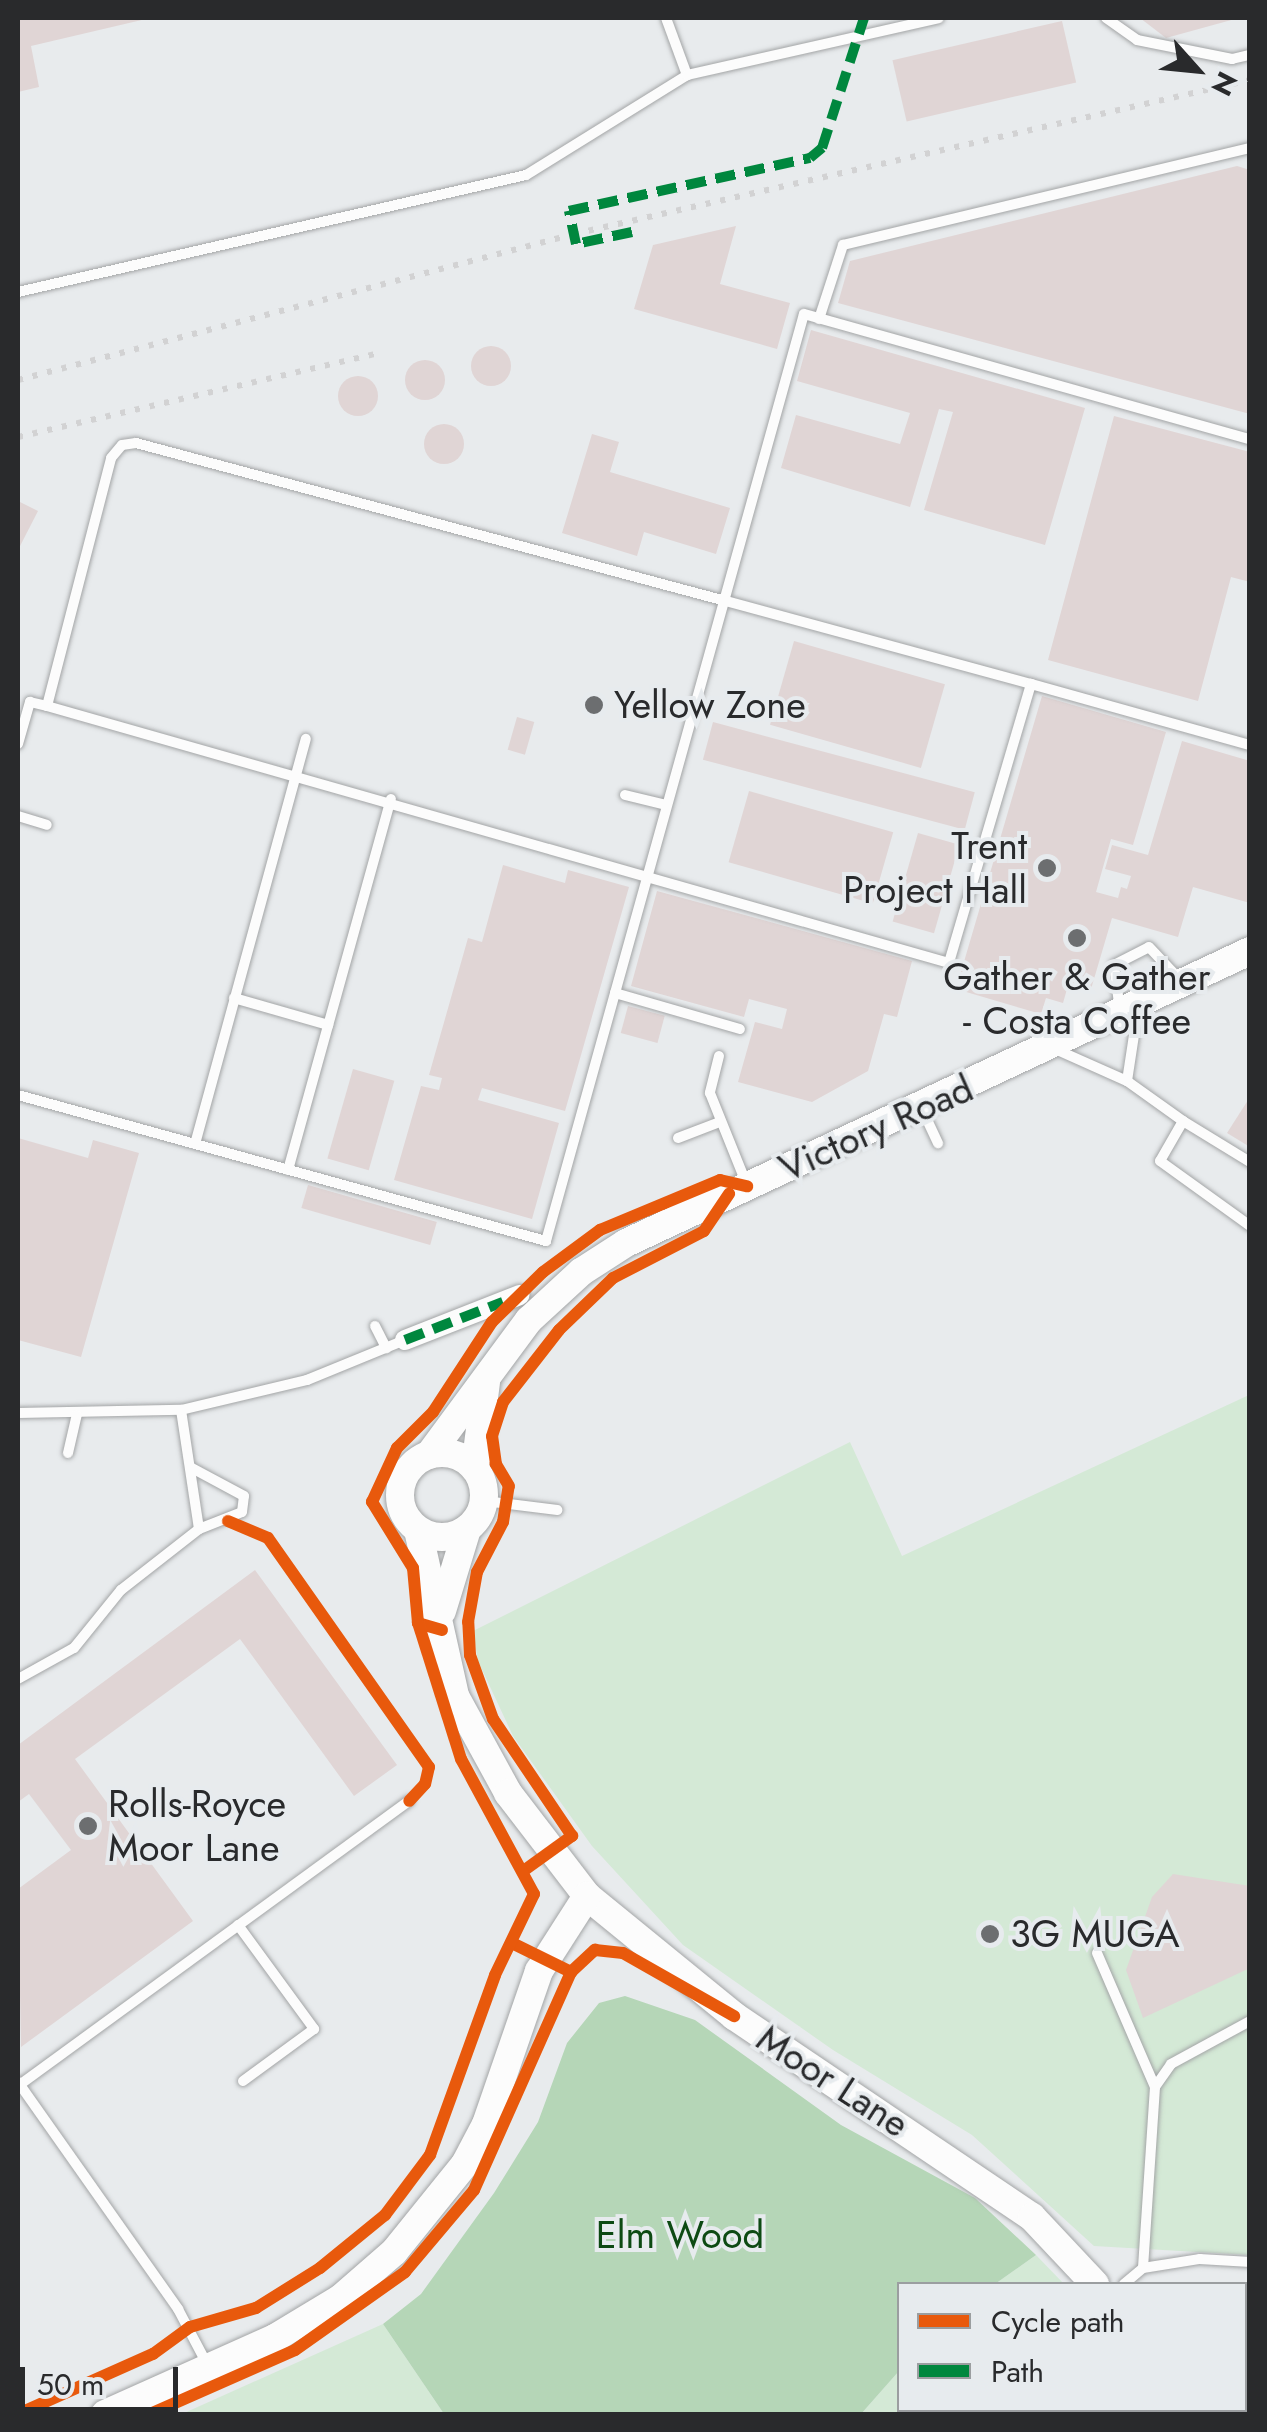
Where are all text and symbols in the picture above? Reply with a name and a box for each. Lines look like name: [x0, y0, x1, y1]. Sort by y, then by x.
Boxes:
north arrow: [1147, 20, 1247, 120]
text: N: [1201, 65, 1247, 103]
place label: Yellow Zone: [614, 682, 806, 728]
marker: Yellow Zone: [583, 694, 605, 716]
place label: Trent Project Hall: [843, 823, 1027, 912]
marker: Trent Project Hall: [1036, 857, 1058, 879]
marker: Gather & Gather - Costa Coffee: [1066, 927, 1088, 949]
place label: Gather & Gather - Costa Coffee: [943, 954, 1211, 1044]
street label: Victory Road: [772, 1065, 980, 1191]
place label: Rolls-Royce Moor Lane: [108, 1781, 286, 1870]
marker: Rolls-Royce Moor Lane: [77, 1815, 99, 1837]
place label: 3G MUGA: [1010, 1911, 1180, 1957]
marker: 3G MUGA: [979, 1923, 1001, 1945]
street label: Moor Lane: [749, 2015, 917, 2147]
park label: Elm Wood: [596, 2212, 764, 2258]
legend: [897, 2282, 1247, 2412]
text: Cycle path: [991, 2300, 1124, 2343]
scale bar: [25, 2347, 182, 2409]
text: Path: [991, 2350, 1044, 2393]
text: 50 m: [37, 2363, 104, 2406]

